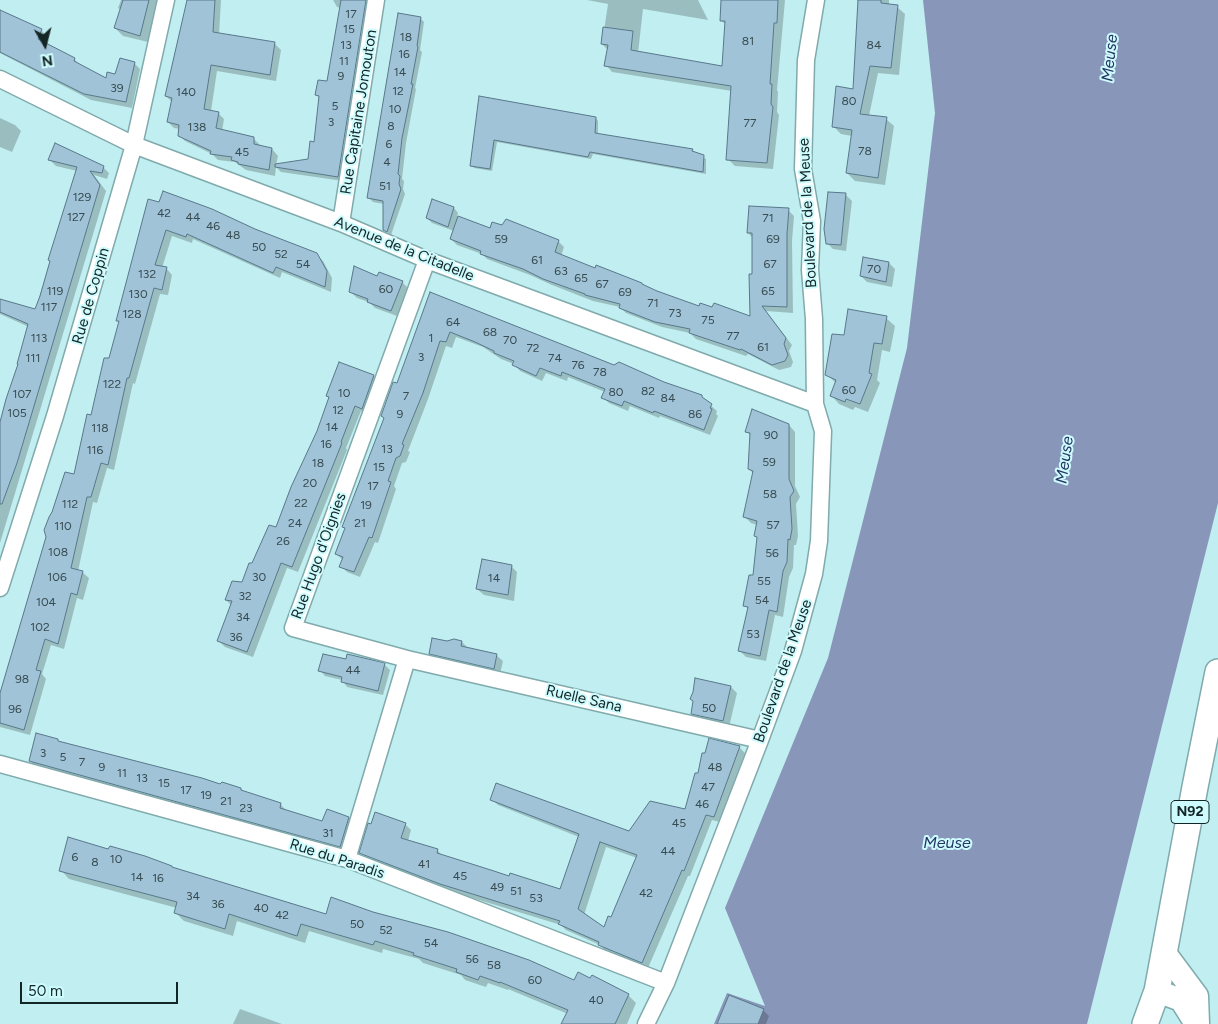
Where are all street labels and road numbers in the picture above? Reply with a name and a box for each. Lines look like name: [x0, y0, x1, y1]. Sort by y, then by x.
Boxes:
street label: Rue Capitaine Jomouton: [337, 28, 381, 196]
street label: Boulevard de la Meuse: [795, 138, 821, 288]
street label: Avenue de la Citadelle: [331, 213, 477, 285]
street label: Rue de Coppin: [69, 246, 113, 346]
street label: Rue Hugo d'Oignies: [288, 490, 350, 622]
street label: Boulevard de la Meuse: [750, 597, 816, 745]
street label: Ruelle Sana: [544, 682, 624, 716]
road number: N92: [1171, 800, 1209, 824]
street label: Rue du Paradis: [287, 835, 387, 883]

